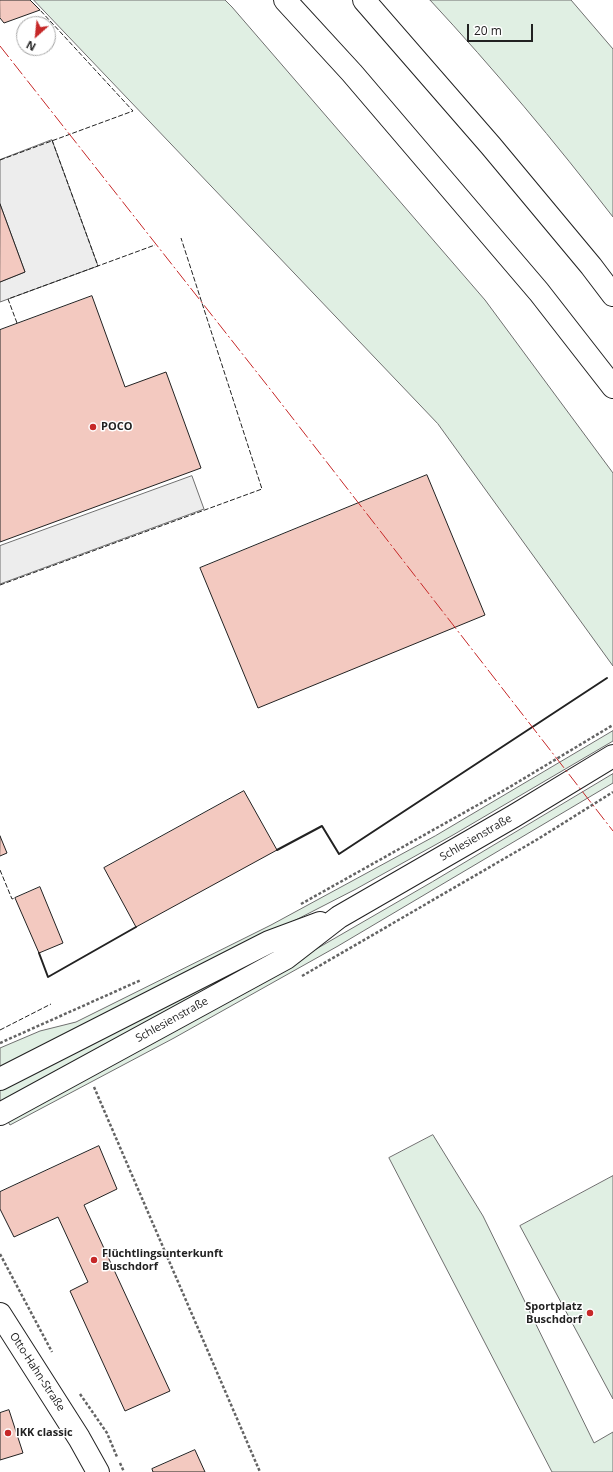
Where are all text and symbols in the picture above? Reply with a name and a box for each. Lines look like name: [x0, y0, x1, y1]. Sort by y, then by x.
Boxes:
north arrow: [16, 16, 56, 56]
scale bar: [469, 16, 535, 42]
text: 20 m: [474, 22, 502, 39]
text: N: [23, 38, 38, 55]
place label: POCO: [101, 420, 132, 434]
marker: POCO: [88, 422, 98, 432]
street label: Schlesienstraße: [438, 812, 514, 864]
street label: Schlesienstraße: [133, 995, 211, 1045]
place label: Flüchtlingsunterkunft Buschdorf: [102, 1247, 223, 1273]
marker: Flüchtlingsunterkunft Buschdorf: [89, 1255, 99, 1265]
place label: Sportplatz Buschdorf: [525, 1300, 582, 1326]
marker: Sportplatz Buschdorf: [585, 1308, 595, 1318]
street label: Otto-Hahn-Straße: [7, 1330, 67, 1414]
place label: IKK classic: [16, 1426, 73, 1440]
marker: IKK classic: [3, 1428, 13, 1438]

